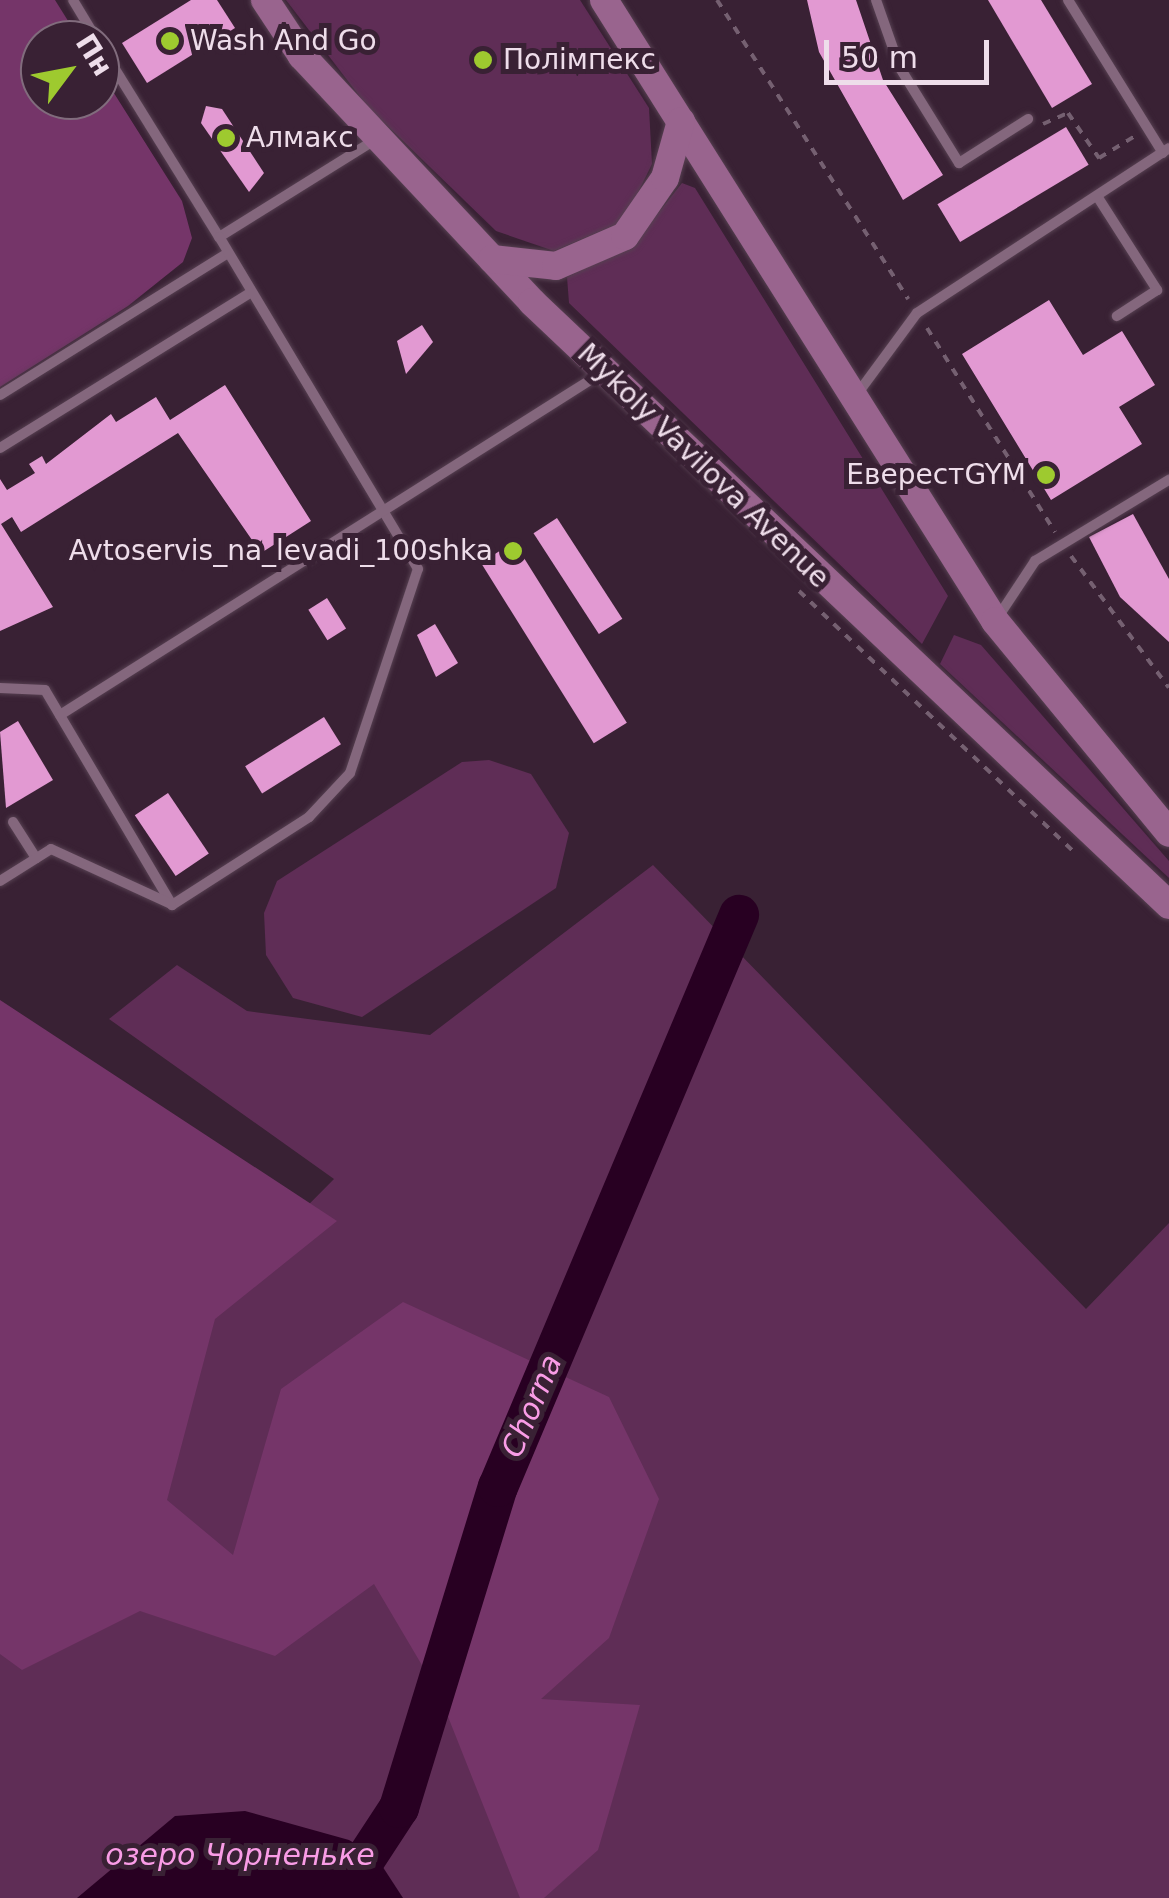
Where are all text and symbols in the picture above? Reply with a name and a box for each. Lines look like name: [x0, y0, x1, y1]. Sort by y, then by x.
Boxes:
north arrow: [20, 20, 120, 120]
scale bar: [829, 20, 994, 82]
place label: Wash And Go: [190, 24, 377, 58]
text: Пн: [69, 28, 119, 82]
marker: Wash And Go: [159, 30, 181, 52]
text: 50 m: [841, 40, 918, 75]
place label: Полімпекс: [503, 43, 656, 77]
marker: Полімпекс: [472, 49, 494, 71]
place label: Алмакс: [246, 121, 354, 155]
marker: Алмакс: [215, 127, 237, 149]
street label: Mykoly Vavilova Avenue: [570, 337, 836, 595]
place label: ЕверестGYM: [846, 458, 1026, 492]
marker: ЕверестGYM: [1035, 464, 1057, 486]
place label: Avtoservis_na_levadi_100shka: [69, 534, 493, 568]
marker: Avtoservis_na_levadi_100shka: [502, 540, 524, 562]
water label: Chorna: [494, 1349, 570, 1463]
water label: озеро Чорненьке: [105, 1837, 375, 1873]

